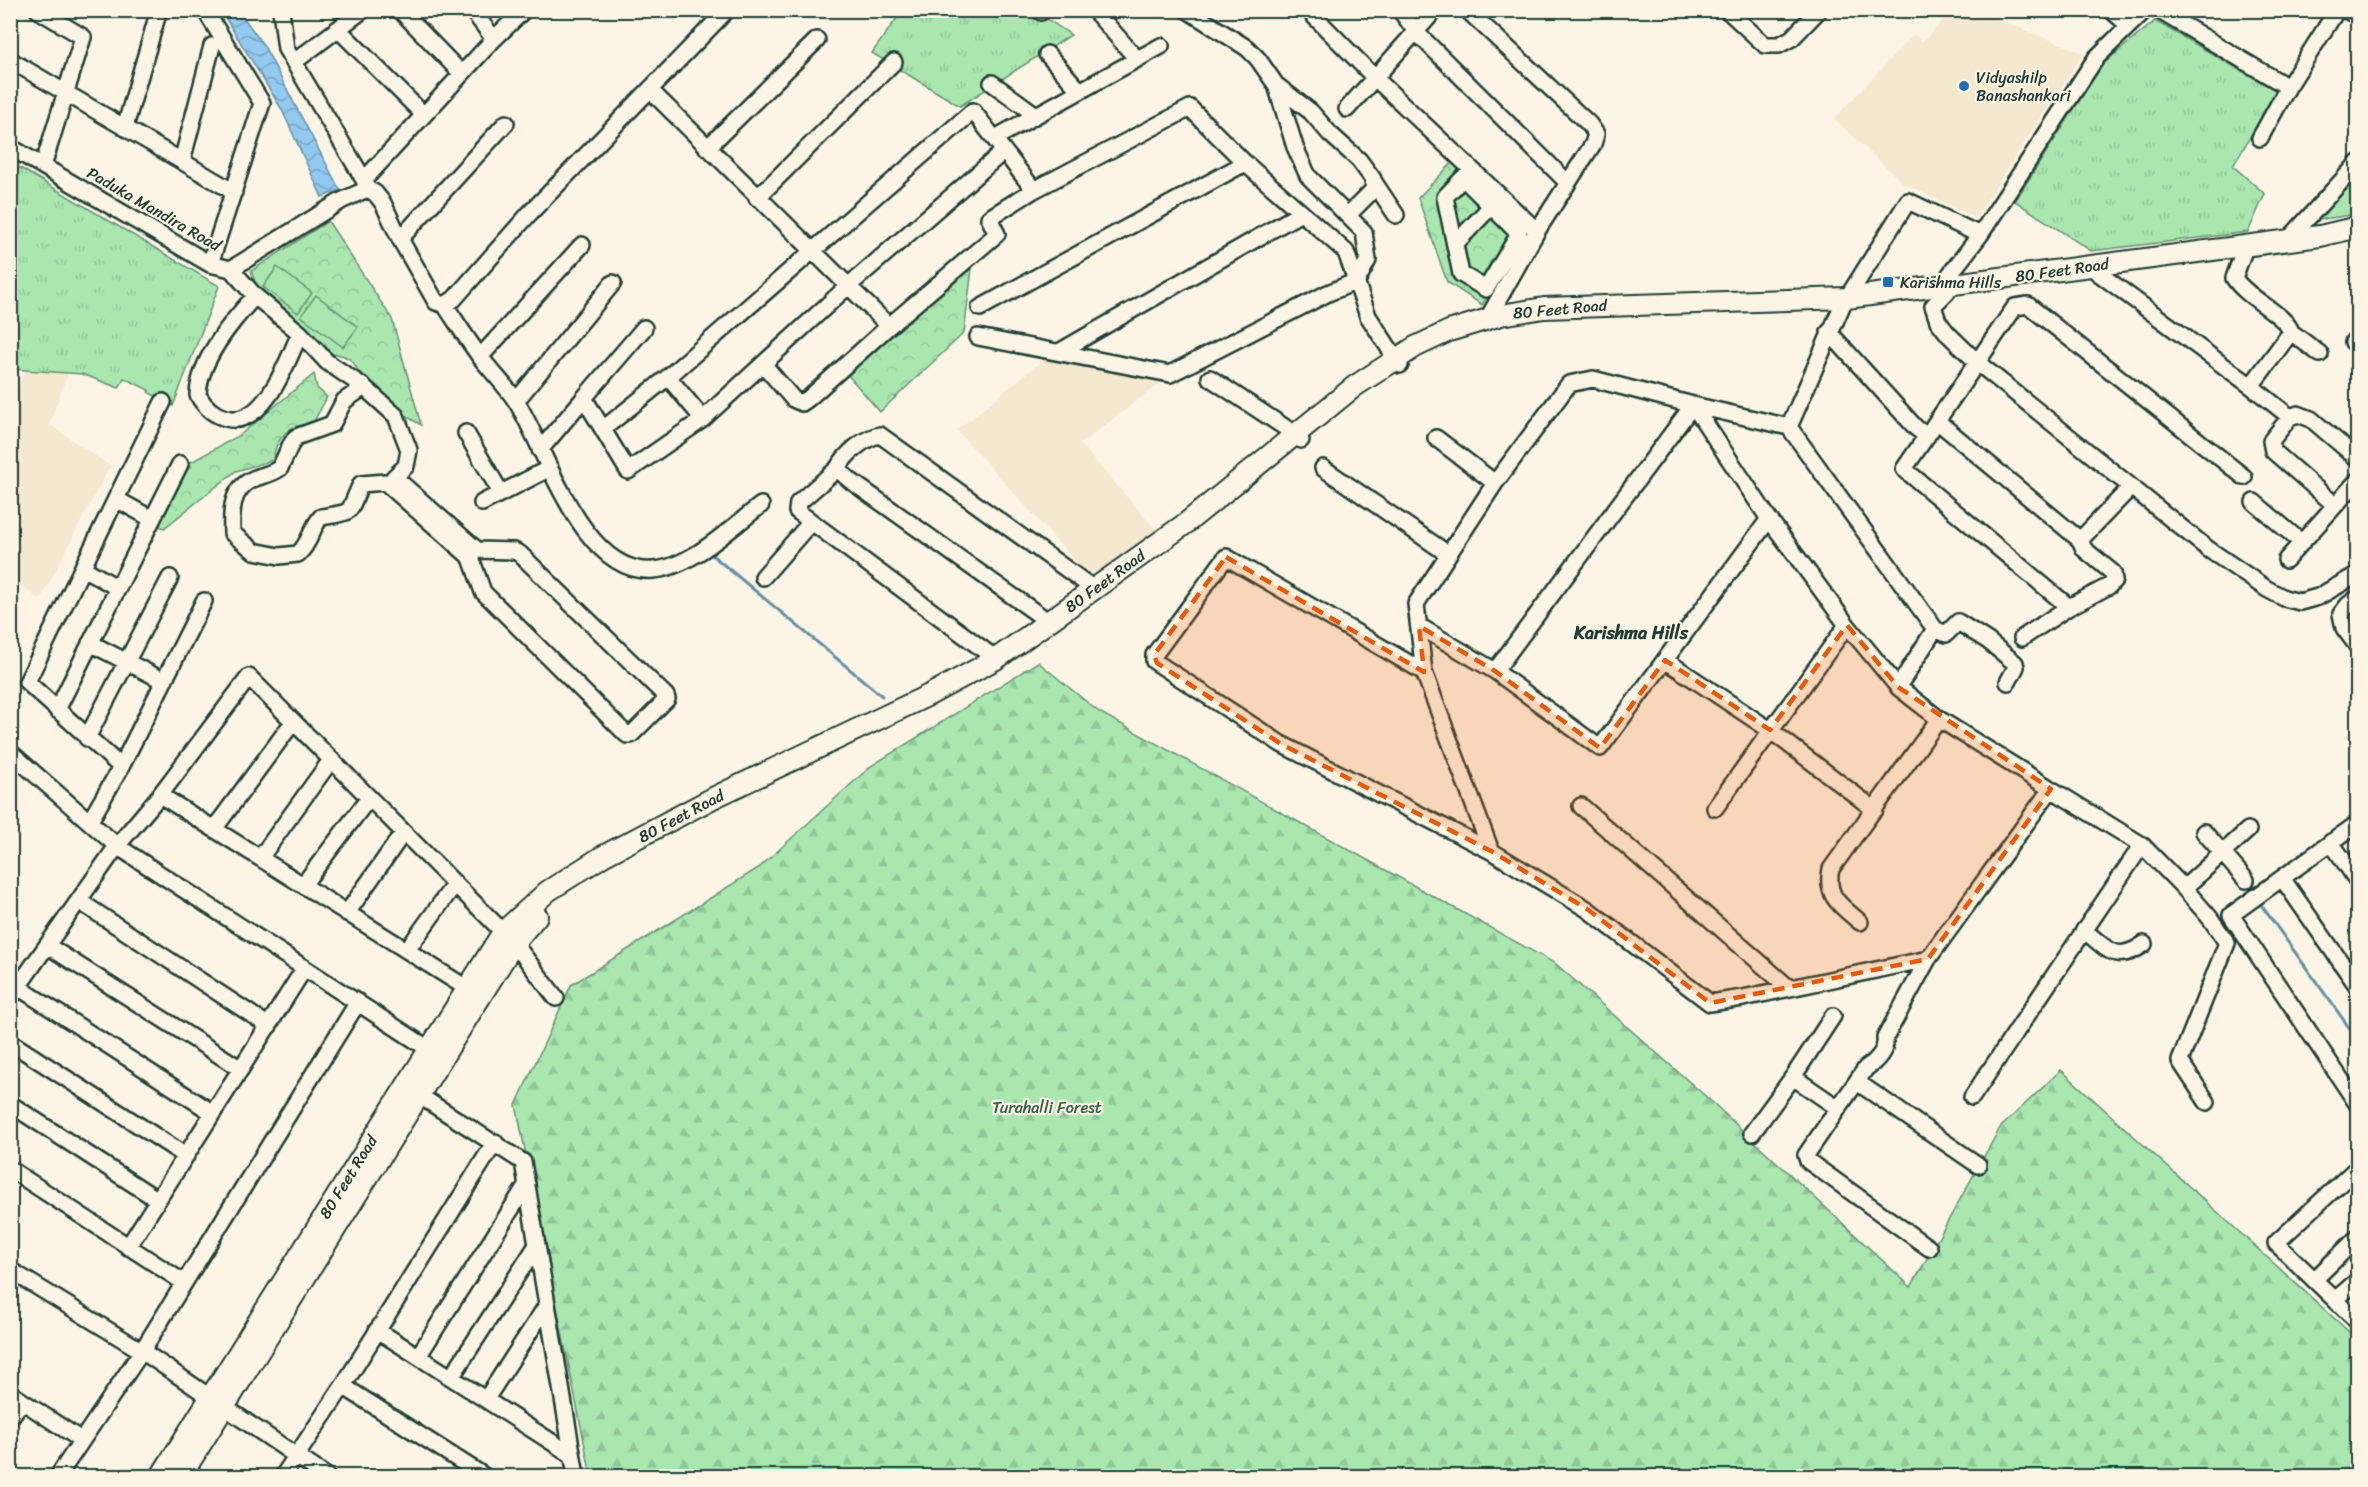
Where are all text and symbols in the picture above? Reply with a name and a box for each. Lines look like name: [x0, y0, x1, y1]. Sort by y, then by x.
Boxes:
place label: Vidyashilp Banashankari: [1976, 63, 2071, 110]
marker: Vidyashilp Banashankari: [1957, 79, 1971, 93]
street label: Paduka Mandira Road: [81, 159, 228, 260]
street label: 80 Feet Road: [2013, 249, 2112, 291]
place label: Karishma Hills: [1900, 268, 2002, 297]
marker: Karishma Hills: [1881, 275, 1895, 289]
street label: 80 Feet Road: [1512, 290, 1610, 328]
street label: 80 Feet Road: [1058, 541, 1153, 620]
district label: Karishma Hills: [1573, 617, 1689, 649]
street label: 80 Feet Road: [633, 780, 731, 851]
park label: Turahalli Forest: [992, 1093, 1102, 1122]
street label: 80 Feet Road: [311, 1128, 386, 1225]

